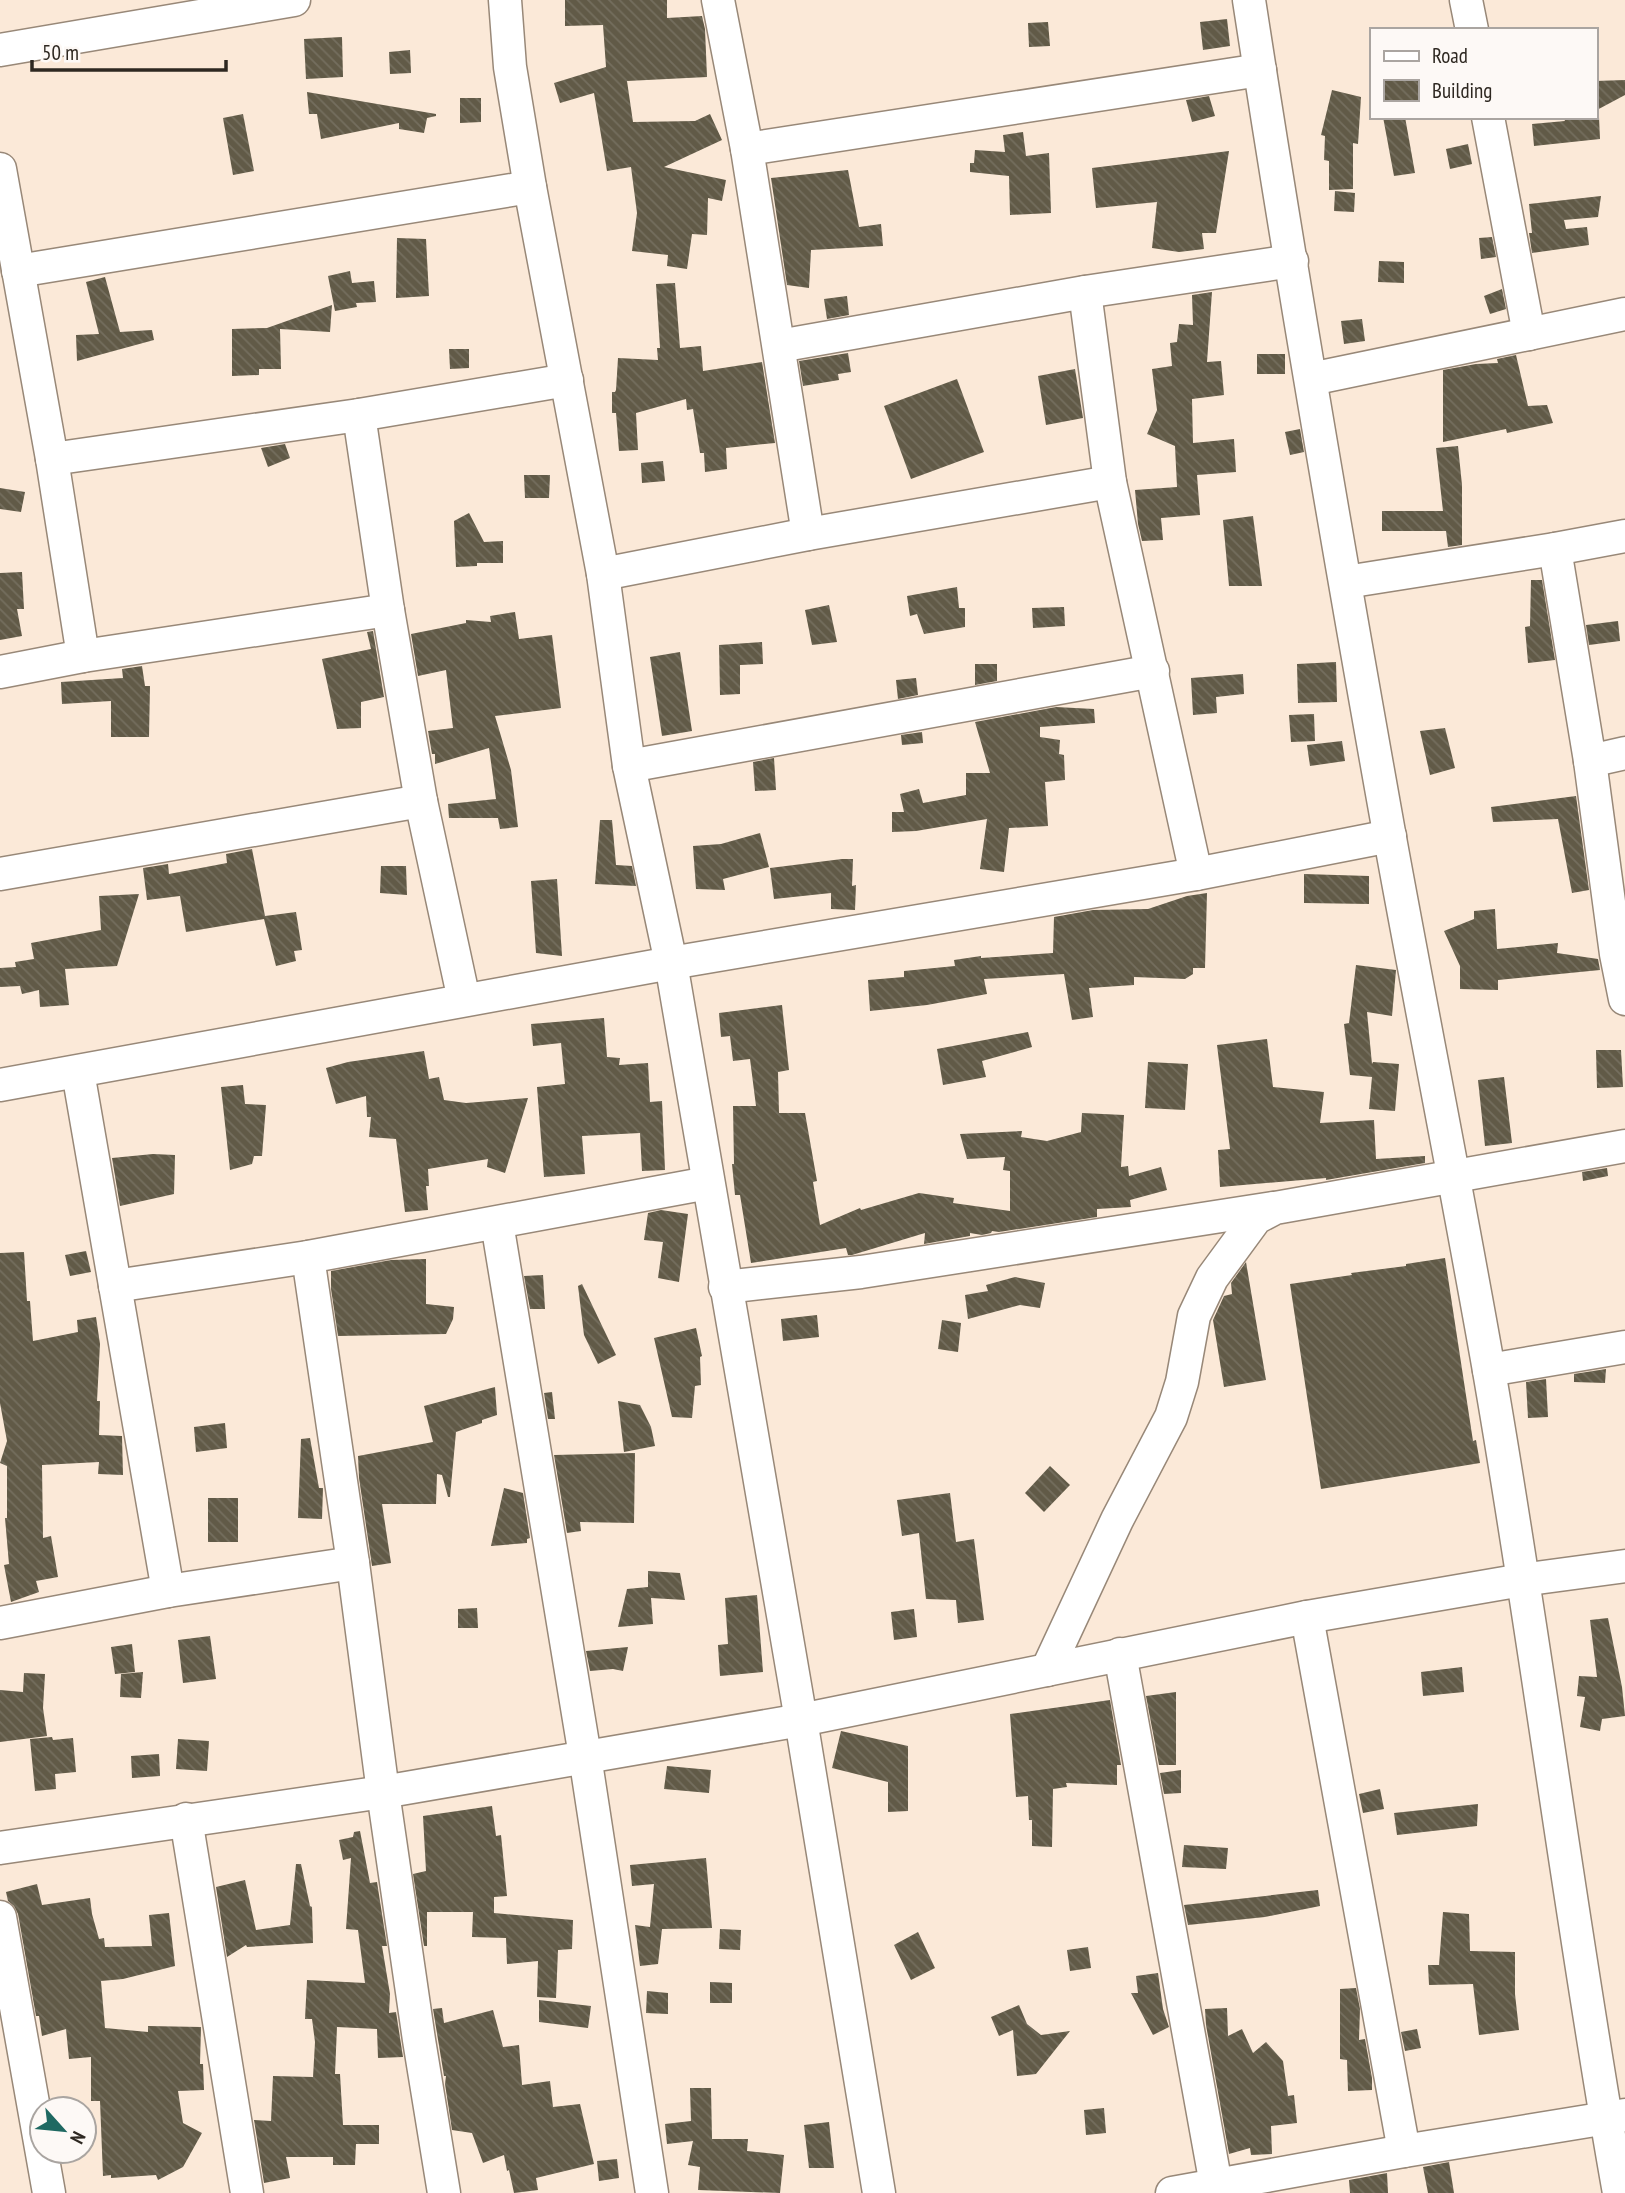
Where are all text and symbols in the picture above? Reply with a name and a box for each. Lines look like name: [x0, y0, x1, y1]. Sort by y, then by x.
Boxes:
scale bar: [32, 28, 226, 72]
legend: [1370, 28, 1597, 119]
text: 50 m: [42, 39, 79, 66]
text: Road: [1432, 42, 1468, 69]
text: Building: [1432, 77, 1492, 104]
north arrow: [28, 2095, 98, 2165]
text: N: [65, 2128, 91, 2148]

